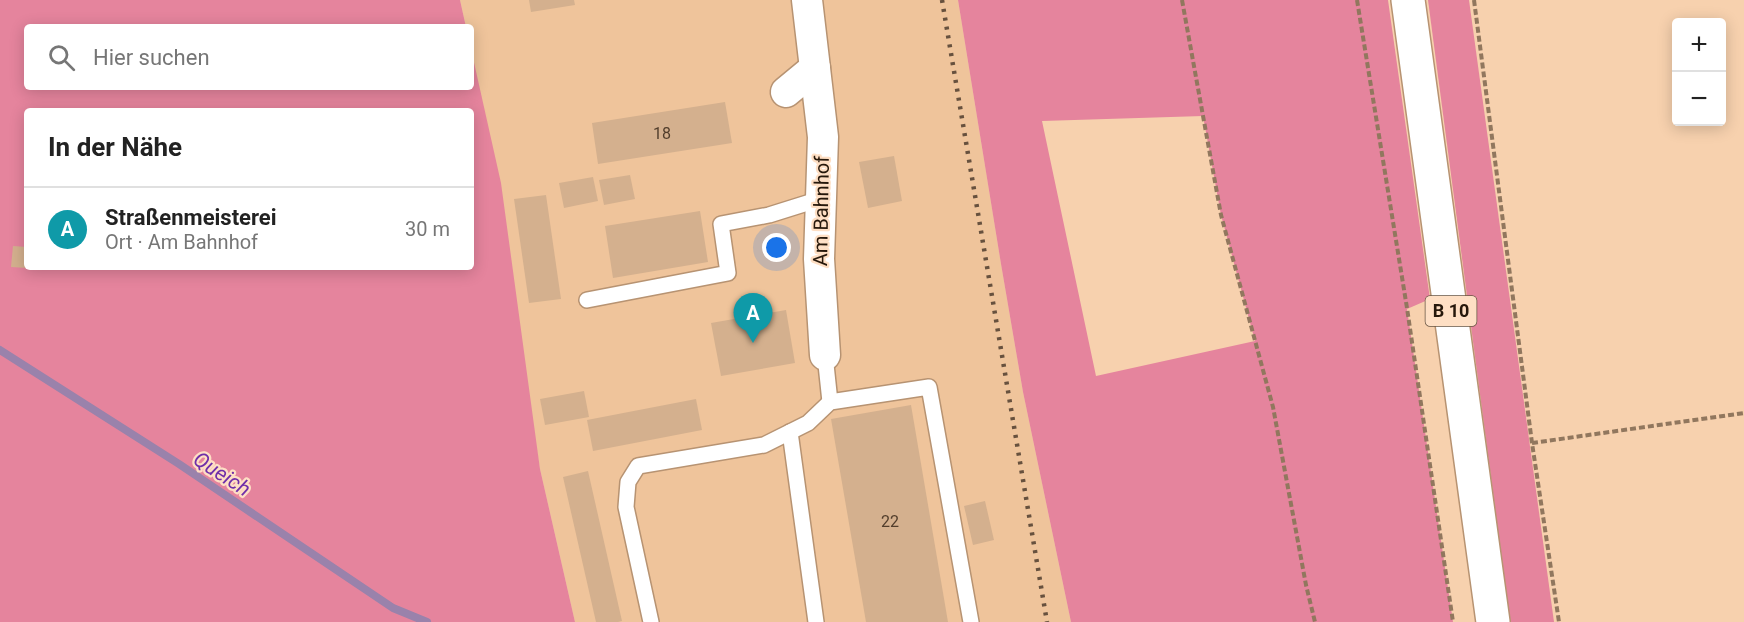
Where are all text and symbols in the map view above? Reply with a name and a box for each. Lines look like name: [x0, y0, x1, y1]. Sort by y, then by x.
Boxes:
map controls: [1672, 18, 1726, 126]
button: +: [1672, 18, 1726, 72]
search box: [24, 24, 474, 90]
icon: search: [45, 41, 78, 74]
text: Hier suchen: [93, 45, 210, 70]
button: −: [1672, 72, 1726, 126]
house number: 18: [653, 124, 671, 143]
text: In der Nähe: [48, 132, 182, 162]
street label: Am Bahnhof: [808, 156, 834, 266]
text: Straßenmeisterei: [105, 205, 277, 230]
text: A: [61, 217, 74, 241]
text: 30 m: [405, 217, 450, 241]
text: Ort · Am Bahnhof: [105, 230, 258, 254]
your location: [762, 233, 791, 262]
pin: A: [734, 294, 772, 343]
road number: B 10: [1426, 296, 1476, 326]
water label: Queich: [189, 447, 255, 501]
house number: 22: [881, 512, 899, 531]

